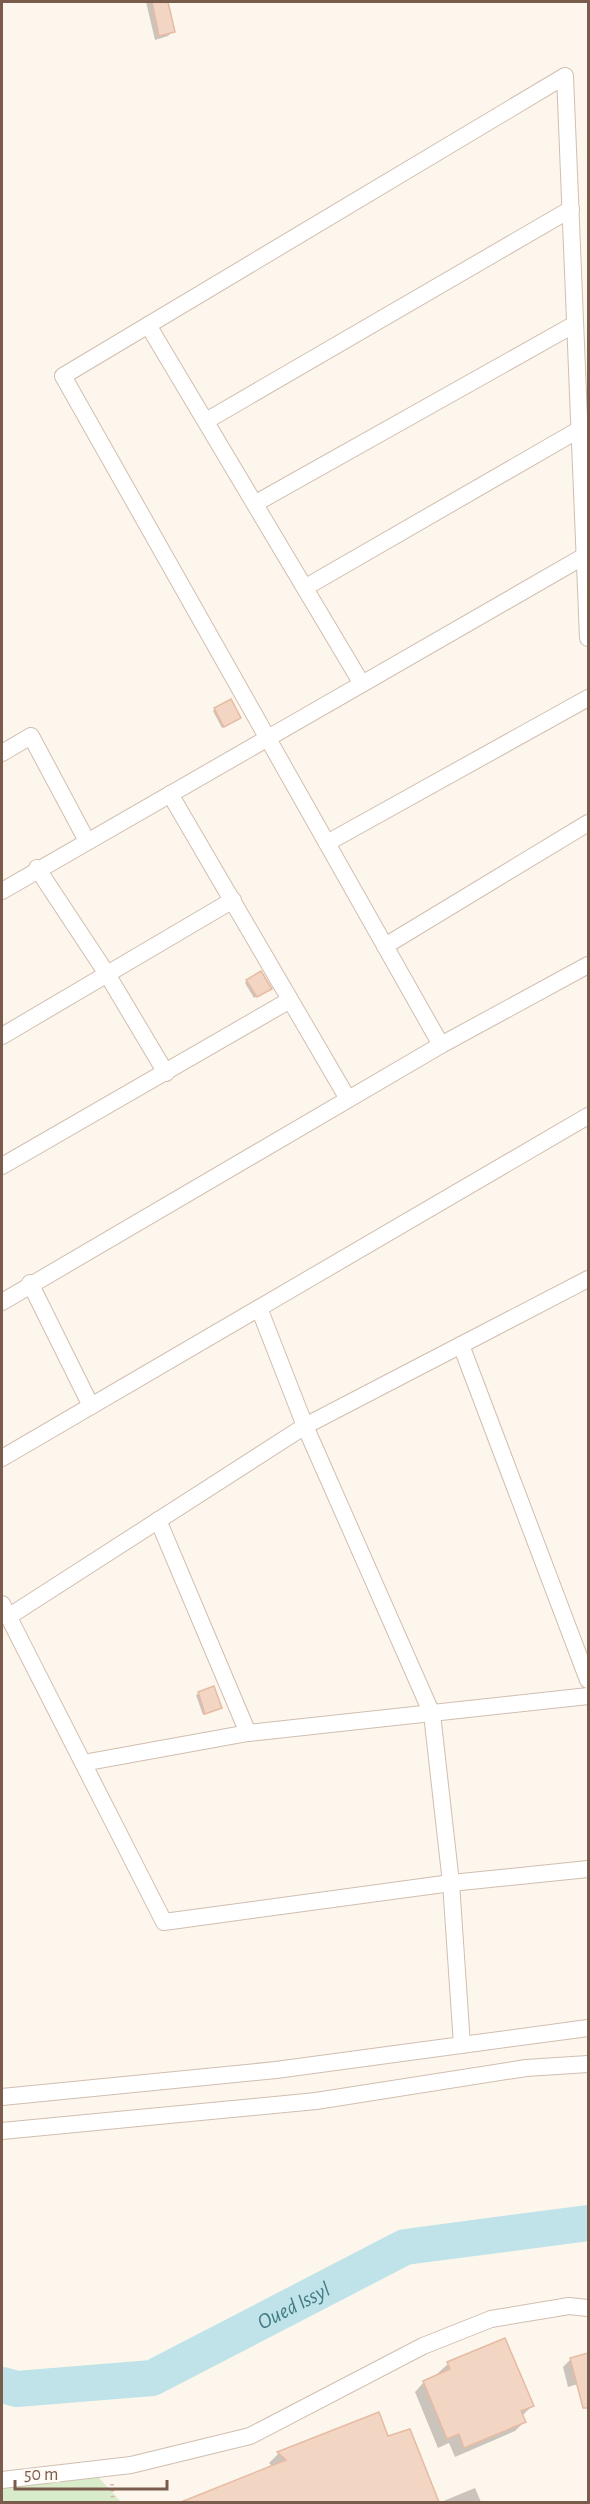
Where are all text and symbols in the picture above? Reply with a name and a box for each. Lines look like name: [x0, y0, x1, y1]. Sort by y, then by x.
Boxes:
water label: Oued Issyl: [254, 2278, 334, 2334]
scale bar: [15, 2453, 166, 2491]
text: 50 m: [24, 2466, 58, 2484]

